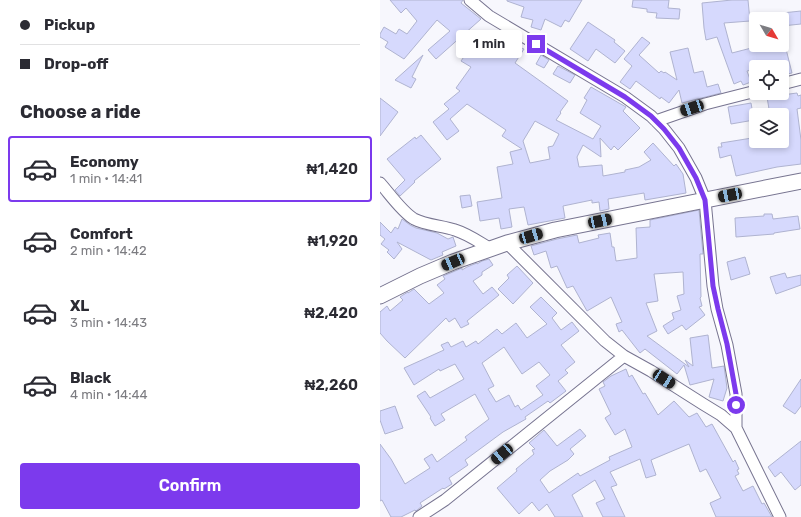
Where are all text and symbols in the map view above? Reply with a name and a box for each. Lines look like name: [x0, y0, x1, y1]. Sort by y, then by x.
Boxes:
north arrow: [749, 12, 789, 52]
map controls: [749, 12, 789, 148]
text: Pickup: [44, 16, 95, 34]
callout: 1 min: [456, 30, 522, 58]
route end: [527, 35, 545, 53]
text: 1 min: [473, 36, 505, 51]
text: Drop-off: [44, 55, 108, 73]
button: locate: [749, 60, 789, 100]
car: [679, 99, 705, 117]
text: Choose a ride: [20, 101, 141, 123]
button: layers: [749, 108, 789, 148]
icon: car: [22, 151, 58, 187]
text: Economy: [70, 153, 139, 171]
text: ₦1,420: [307, 160, 358, 178]
text: 1 min · 14:41: [70, 171, 142, 186]
car: [717, 187, 743, 203]
car: [587, 213, 613, 229]
icon: car: [22, 223, 58, 259]
text: Comfort: [70, 225, 133, 243]
car: [518, 227, 544, 245]
text: ₦1,920: [308, 232, 358, 250]
text: 2 min · 14:42: [70, 243, 147, 258]
car: [440, 252, 466, 272]
icon: car: [22, 295, 58, 331]
text: XL: [70, 297, 89, 315]
text: ₦2,420: [304, 304, 358, 322]
text: 3 min · 14:43: [70, 315, 147, 330]
icon: car: [22, 367, 58, 403]
car: [651, 367, 677, 391]
text: Black: [70, 369, 111, 387]
text: ₦2,260: [304, 376, 358, 394]
text: 4 min · 14:44: [70, 387, 148, 402]
route start: [727, 396, 745, 414]
car: [489, 442, 515, 466]
button: Confirm: [20, 463, 360, 509]

